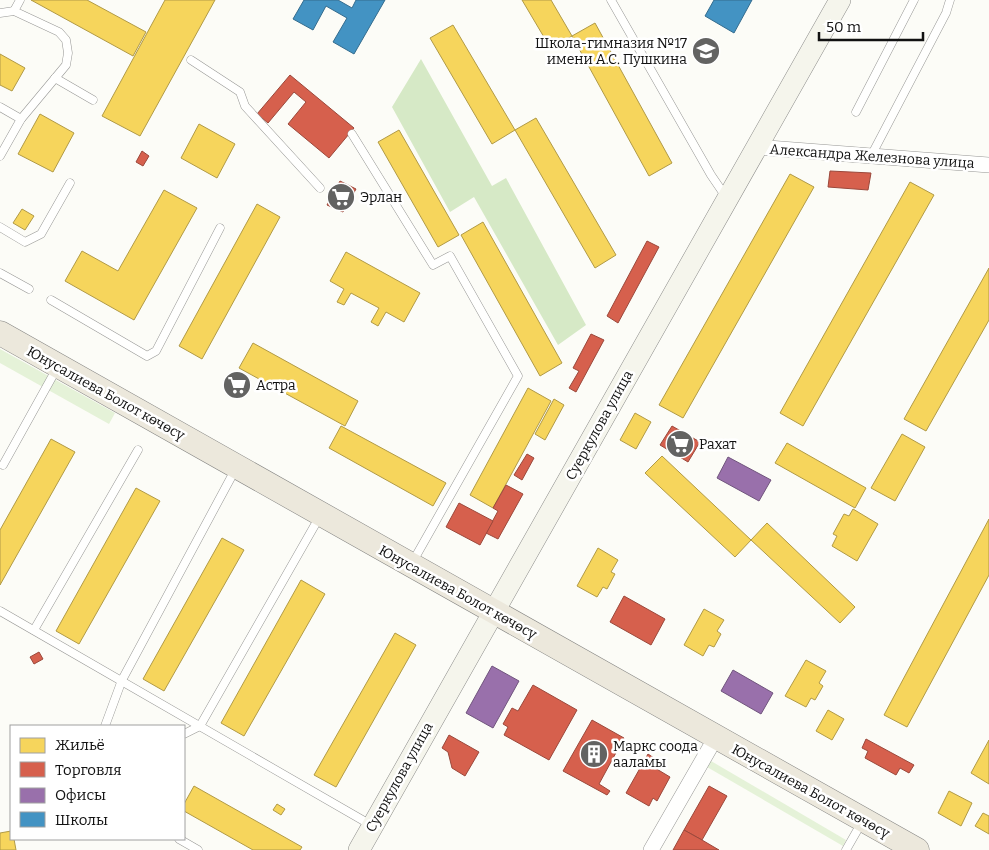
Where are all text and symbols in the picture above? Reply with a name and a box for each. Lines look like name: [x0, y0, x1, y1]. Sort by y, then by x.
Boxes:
scale bar: [819, 10, 923, 42]
text: 50 m: [826, 18, 862, 36]
place label: Школа-гимназия №17 имени А.С. Пушкина: [535, 35, 687, 68]
school or university icon: Школа-гимназия №17 имени А.С. Пушкина: [691, 36, 721, 66]
street label: Александра Железнова улица: [769, 141, 975, 172]
supermarket icon: Эрлан: [326, 182, 356, 212]
place label: Эрлан: [360, 189, 402, 206]
street label: Юнусалиева Болот көчөсү: [24, 343, 188, 444]
street label: Суеркулова улица: [562, 367, 637, 483]
supermarket icon: Астра: [222, 370, 252, 400]
place label: Астра: [256, 377, 296, 394]
supermarket icon: Рахат: [665, 429, 695, 459]
place label: Рахат: [699, 436, 736, 453]
street label: Юнусалиева Болот көчөсү: [376, 542, 540, 643]
street label: Суеркулова улица: [362, 719, 437, 835]
legend: [10, 725, 185, 840]
text: Жильё: [55, 736, 105, 754]
place label: Маркс соода ааламы: [613, 738, 698, 771]
building icon: Маркс соода ааламы: [579, 739, 609, 769]
street label: Юнусалиева Болот көчөсү: [729, 741, 893, 842]
text: Торговля: [55, 761, 122, 779]
text: Офисы: [55, 786, 106, 804]
text: Школы: [55, 811, 108, 829]

